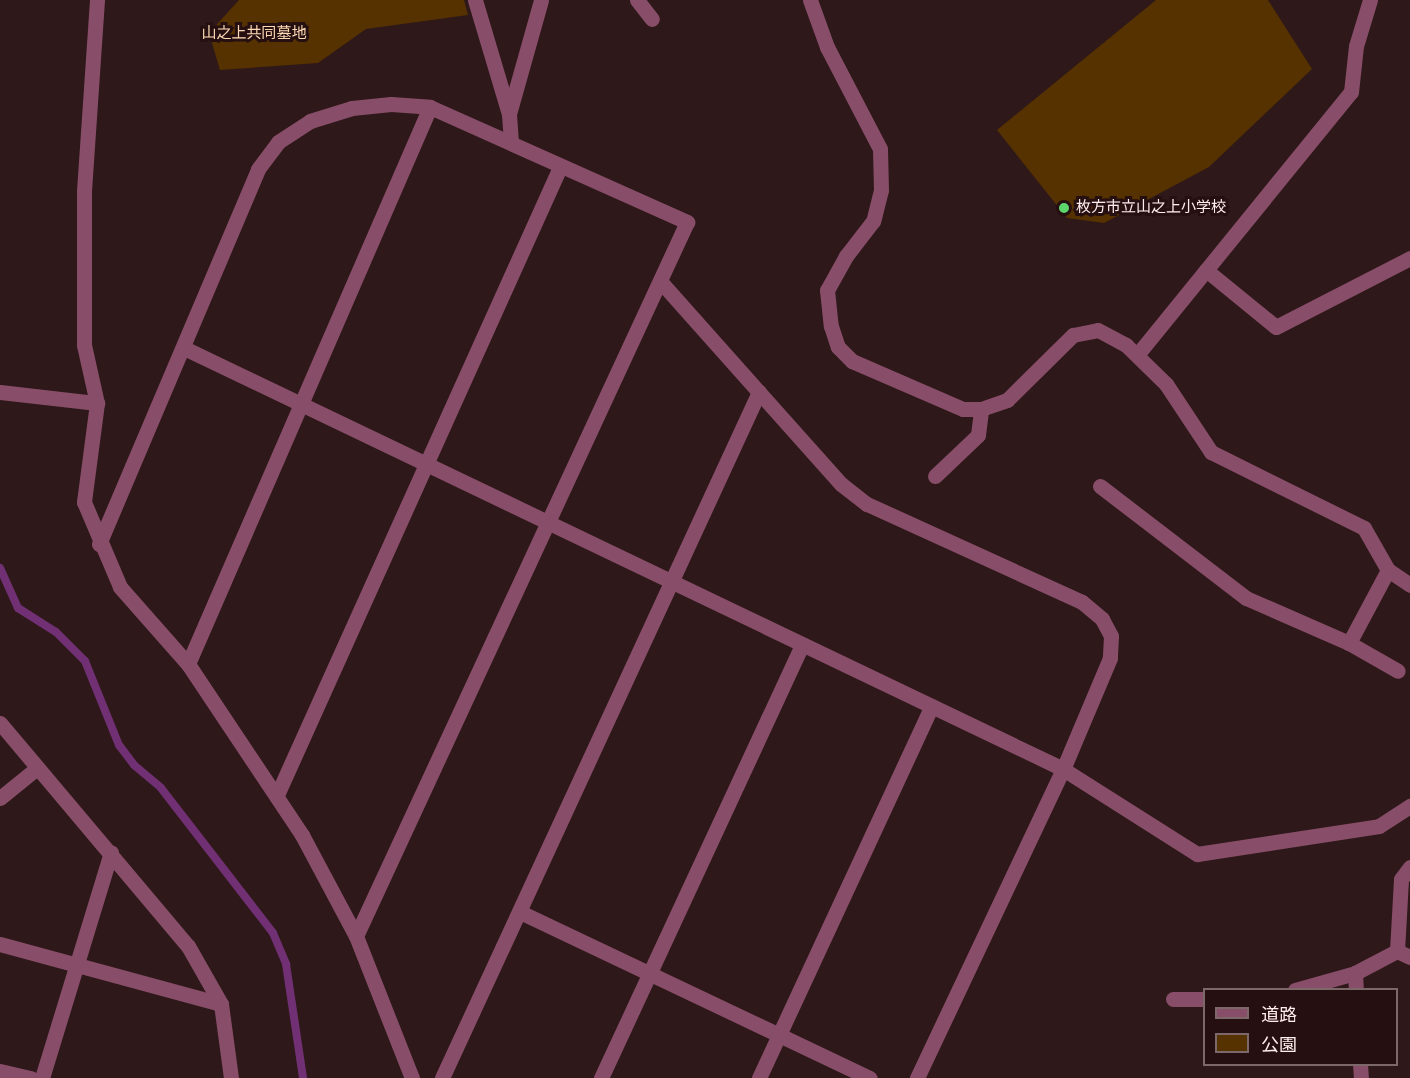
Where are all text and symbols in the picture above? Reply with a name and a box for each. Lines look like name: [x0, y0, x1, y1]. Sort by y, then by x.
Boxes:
park label: 山之上共同墓地: [202, 25, 306, 43]
place label: 枚方市立山之上小学校: [1076, 199, 1226, 217]
marker: 枚方市立山之上小学校: [1057, 201, 1071, 215]
legend: [1203, 988, 1398, 1066]
text: 道路: [1261, 1004, 1297, 1025]
text: 公園: [1261, 1034, 1297, 1055]

